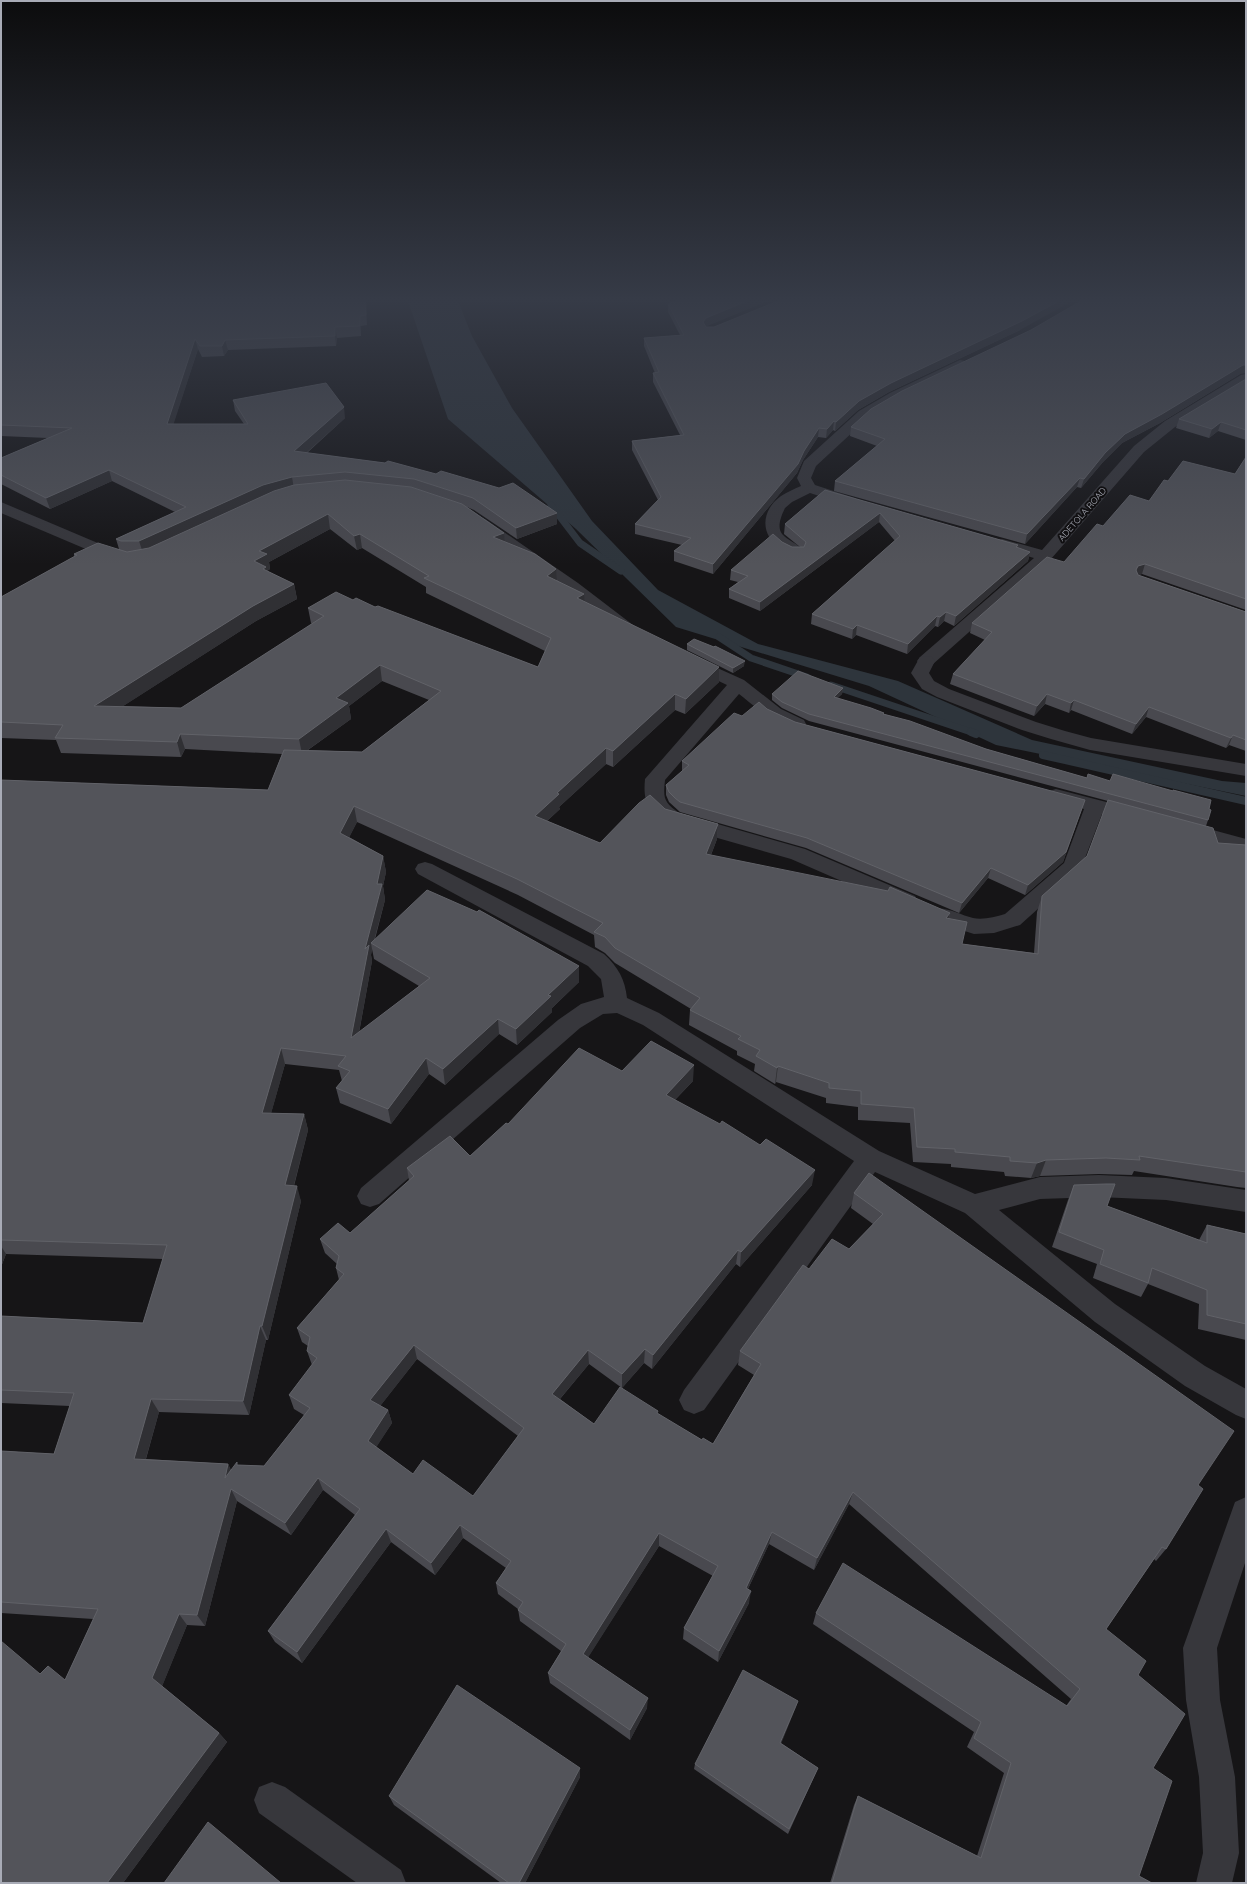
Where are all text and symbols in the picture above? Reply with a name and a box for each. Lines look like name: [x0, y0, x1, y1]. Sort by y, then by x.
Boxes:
street label: ADETOLA ROAD: [1056, 484, 1109, 543]

